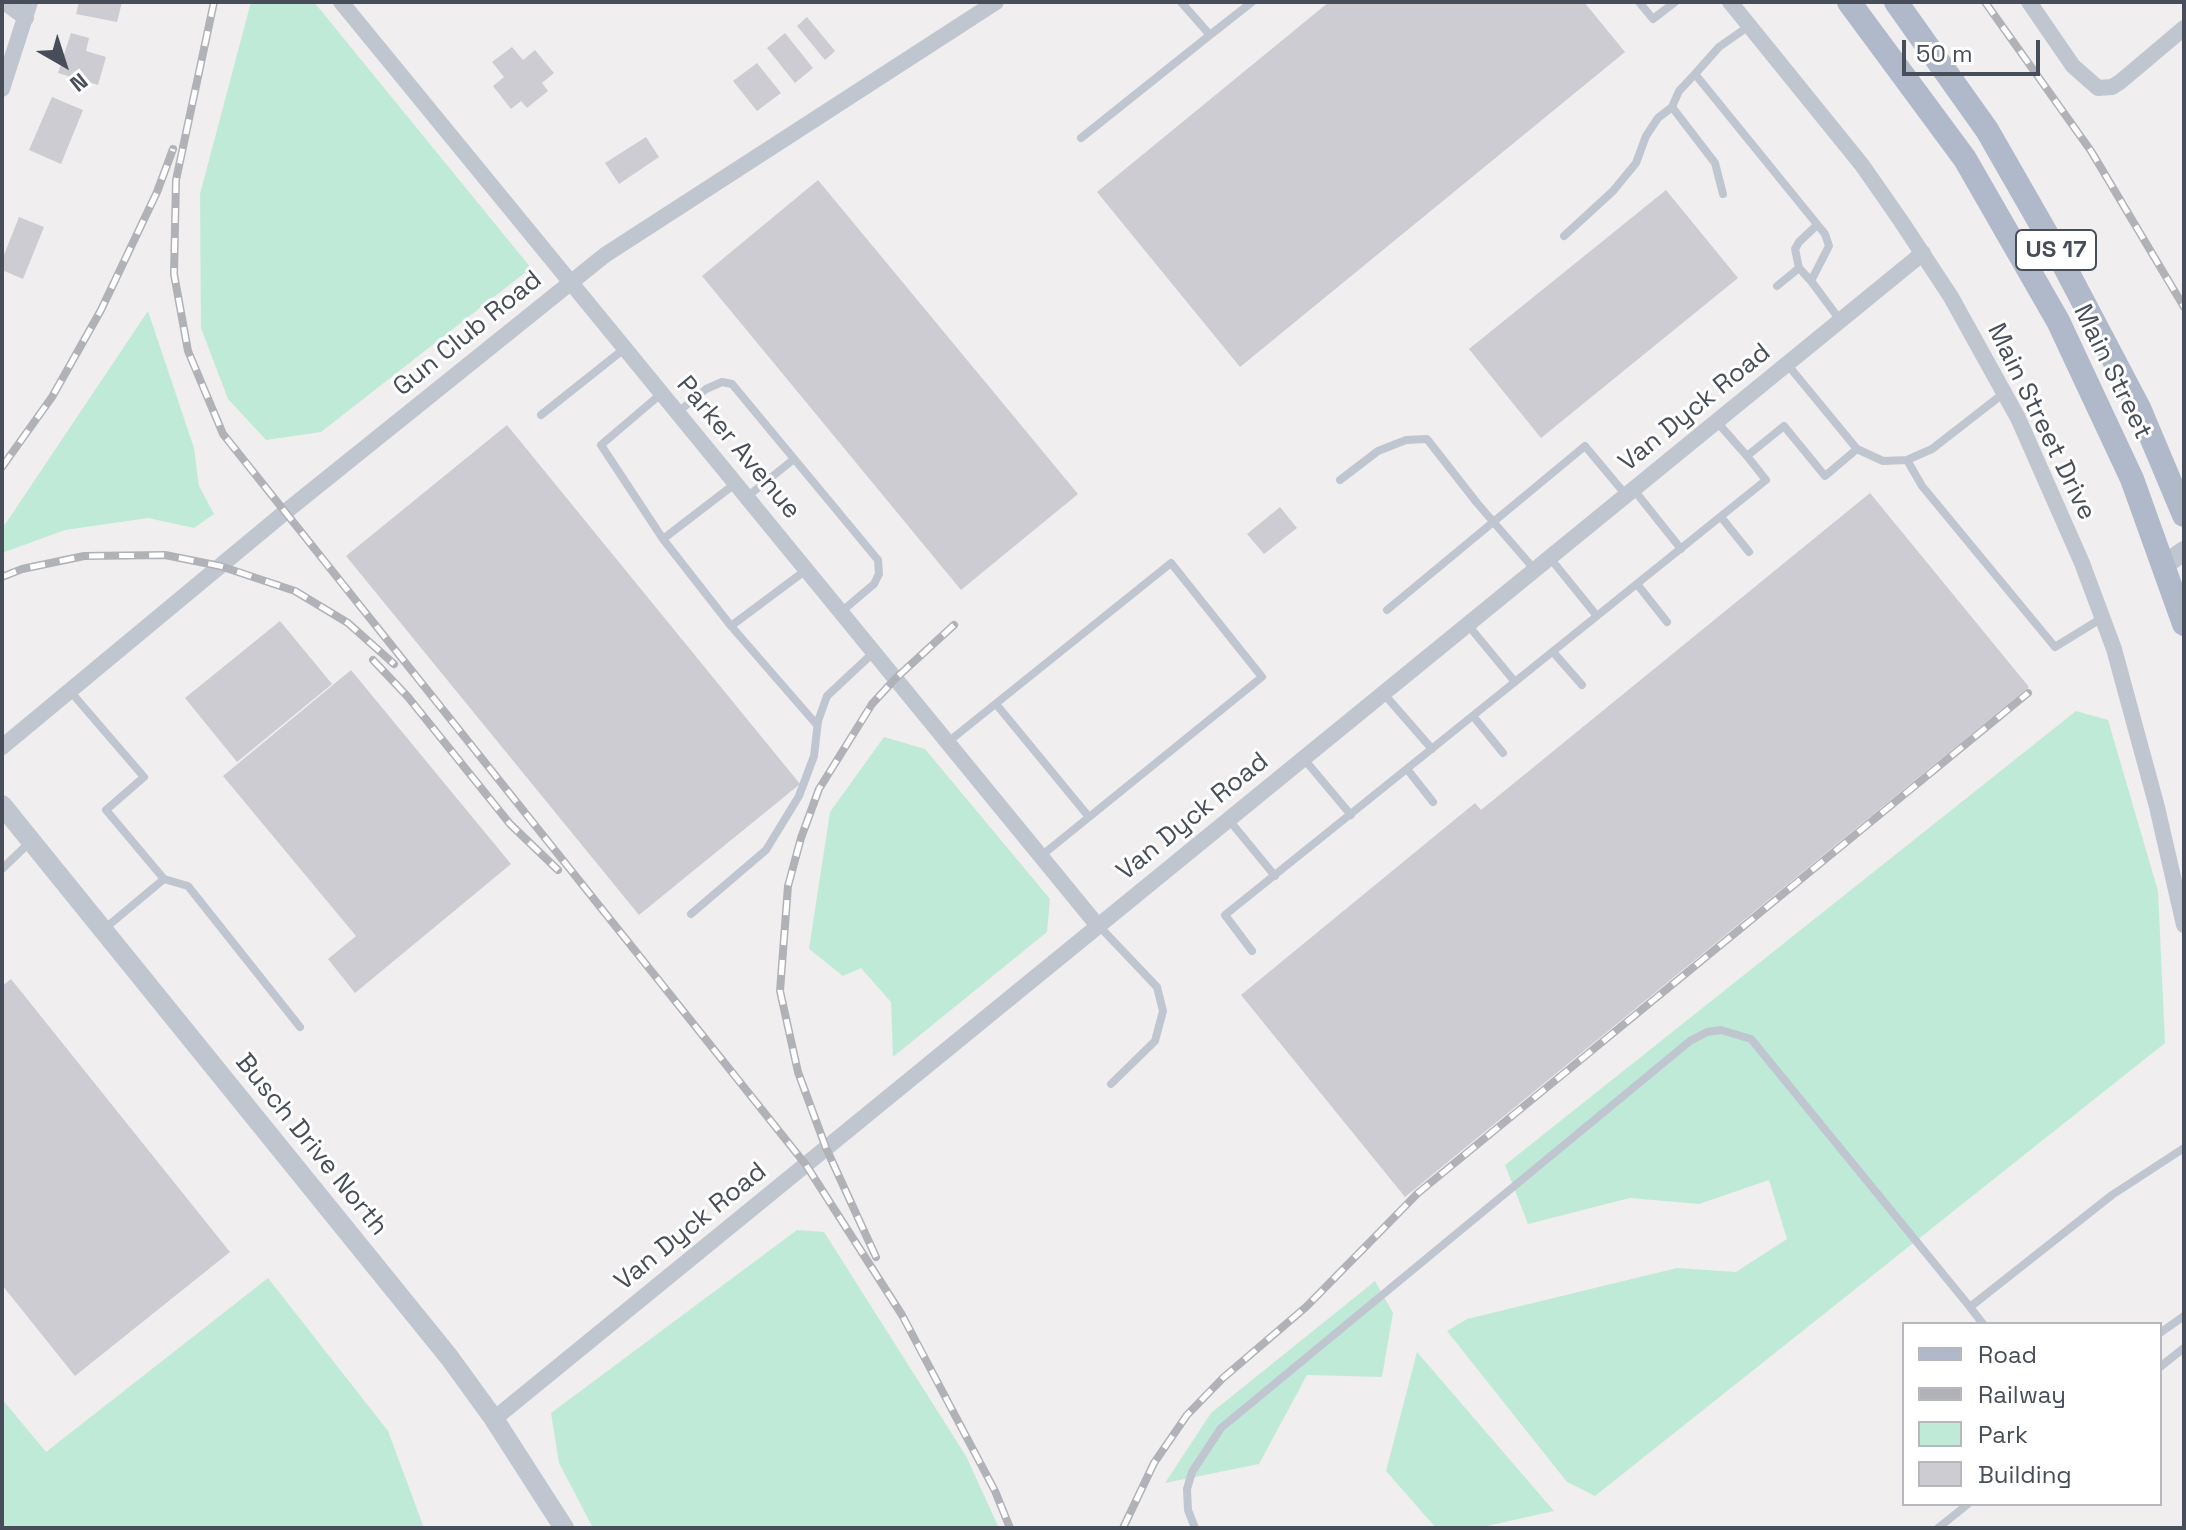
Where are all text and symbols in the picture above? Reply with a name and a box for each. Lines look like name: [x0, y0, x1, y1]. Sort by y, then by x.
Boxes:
north arrow: [24, 24, 104, 104]
scale bar: [1906, 24, 2044, 74]
text: 50 m: [1916, 38, 1973, 69]
text: N: [65, 67, 94, 98]
road number: US 17: [2016, 230, 2096, 270]
street label: Gun Club Road: [387, 265, 549, 403]
street label: Main Street: [2066, 300, 2158, 444]
street label: Main Street Drive: [1980, 319, 2102, 525]
street label: Van Dyck Road: [1613, 337, 1777, 479]
street label: Parker Avenue: [669, 370, 807, 526]
street label: Van Dyck Road: [1111, 746, 1275, 888]
street label: Busch Drive North: [228, 1048, 394, 1242]
street label: Van Dyck Road: [609, 1156, 773, 1298]
legend: [1902, 1322, 2162, 1506]
text: Road: [1978, 1339, 2037, 1370]
text: Railway: [1978, 1379, 2066, 1410]
text: Park: [1978, 1419, 2028, 1450]
text: Building: [1978, 1459, 2072, 1490]

